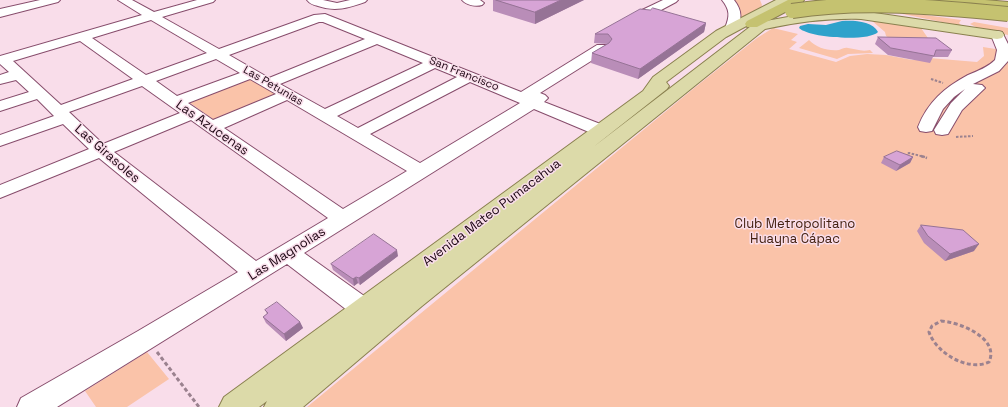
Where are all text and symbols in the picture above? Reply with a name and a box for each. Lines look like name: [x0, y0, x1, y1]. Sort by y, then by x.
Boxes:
street label: San Francisco: [427, 54, 501, 94]
street label: Las Petunias: [241, 64, 305, 108]
street label: Las Azucenas: [173, 97, 251, 159]
street label: Las Girasoles: [71, 121, 143, 187]
street label: Avenida Mateo Pumacahua: [420, 156, 564, 270]
park label: Club Metropolitano Huayna Cápac: [735, 216, 855, 247]
street label: Las Magnolias: [245, 224, 329, 284]

